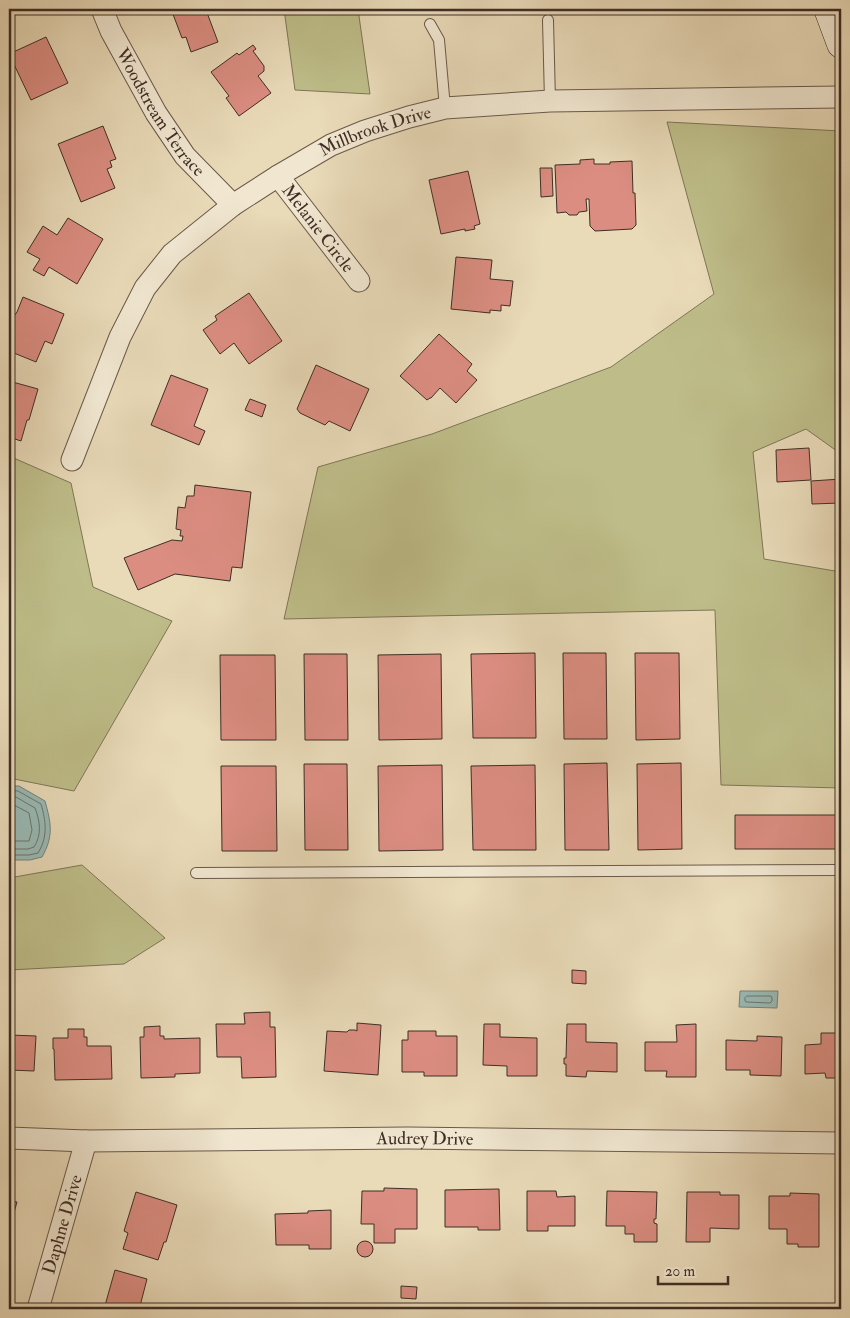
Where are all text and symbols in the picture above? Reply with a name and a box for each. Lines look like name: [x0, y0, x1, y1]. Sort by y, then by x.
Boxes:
street label: Woodstream Terrace: [110, 43, 210, 182]
street label: Millbrook Drive: [315, 101, 434, 162]
street label: Melanie Circle: [276, 180, 360, 278]
street label: Audrey Drive: [375, 1127, 474, 1151]
street label: Daphne Drive: [38, 1172, 88, 1277]
scale bar: [658, 1253, 728, 1285]
text: 20 m: [665, 1262, 695, 1281]

